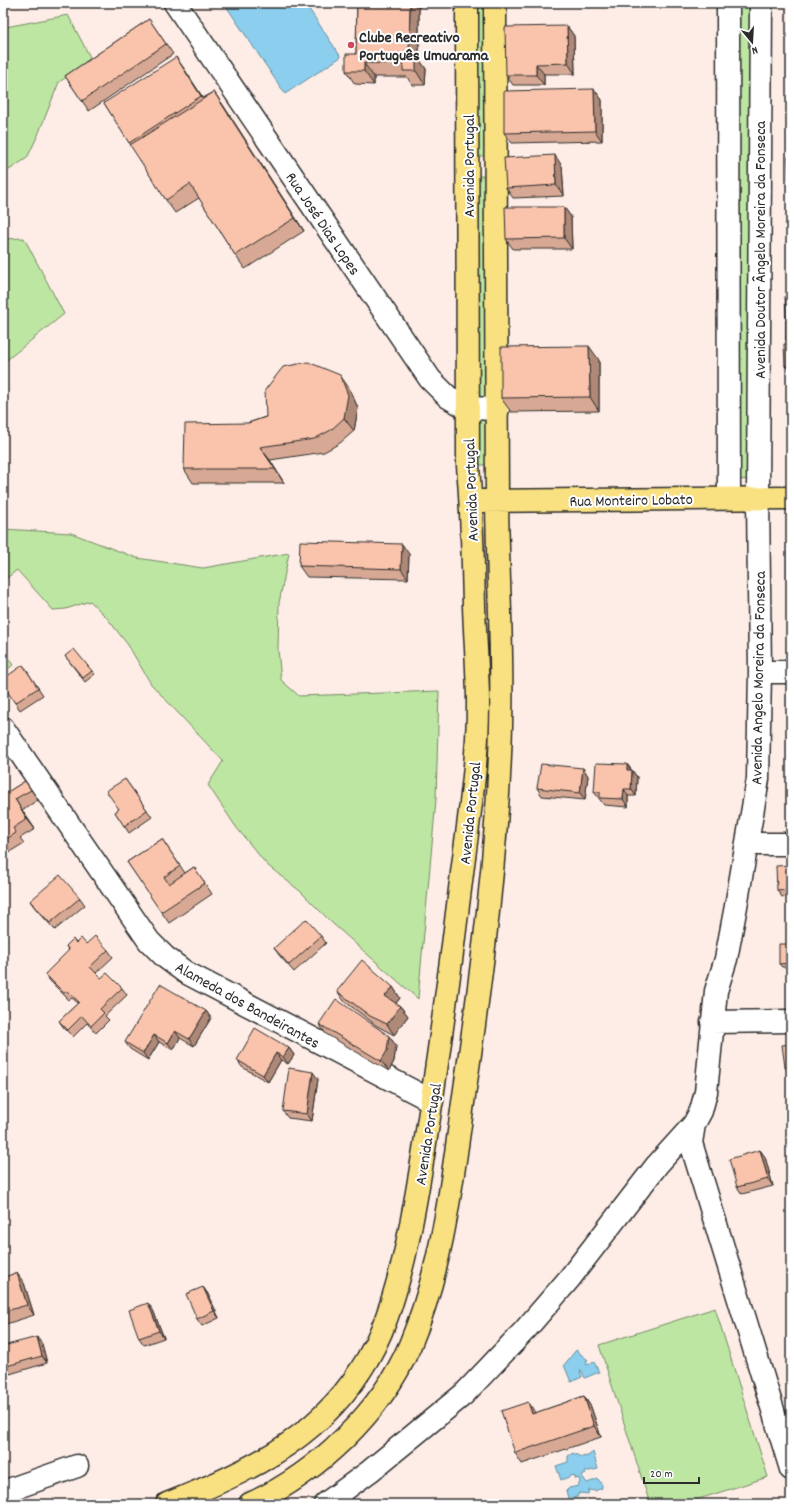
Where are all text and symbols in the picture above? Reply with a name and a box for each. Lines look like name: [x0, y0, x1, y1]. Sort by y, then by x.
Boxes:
north arrow: [732, 22, 772, 62]
place label: Clube Recreativo Português Umuarama: [359, 27, 490, 68]
marker: Clube Recreativo Português Umuarama: [346, 40, 356, 50]
text: N: [749, 41, 760, 58]
street label: Avenida Portugal: [459, 114, 482, 217]
street label: Avenida Doutor Ângelo Moreira da Fonseca: [750, 120, 773, 379]
street label: Rua José Dias Lopes: [279, 168, 365, 281]
street label: Avenida Portugal: [459, 438, 486, 542]
street label: Rua Monteiro Lobato: [569, 489, 693, 514]
street label: Avenida Angelo Moreira da Fonseca: [746, 570, 773, 785]
street label: Avenida Portugal: [455, 761, 488, 866]
street label: Alameda dos Bandeirantes: [170, 957, 324, 1056]
street label: Avenida Portugal: [410, 1082, 449, 1187]
scale bar: [644, 1459, 699, 1485]
text: 20 m: [650, 1466, 673, 1483]

